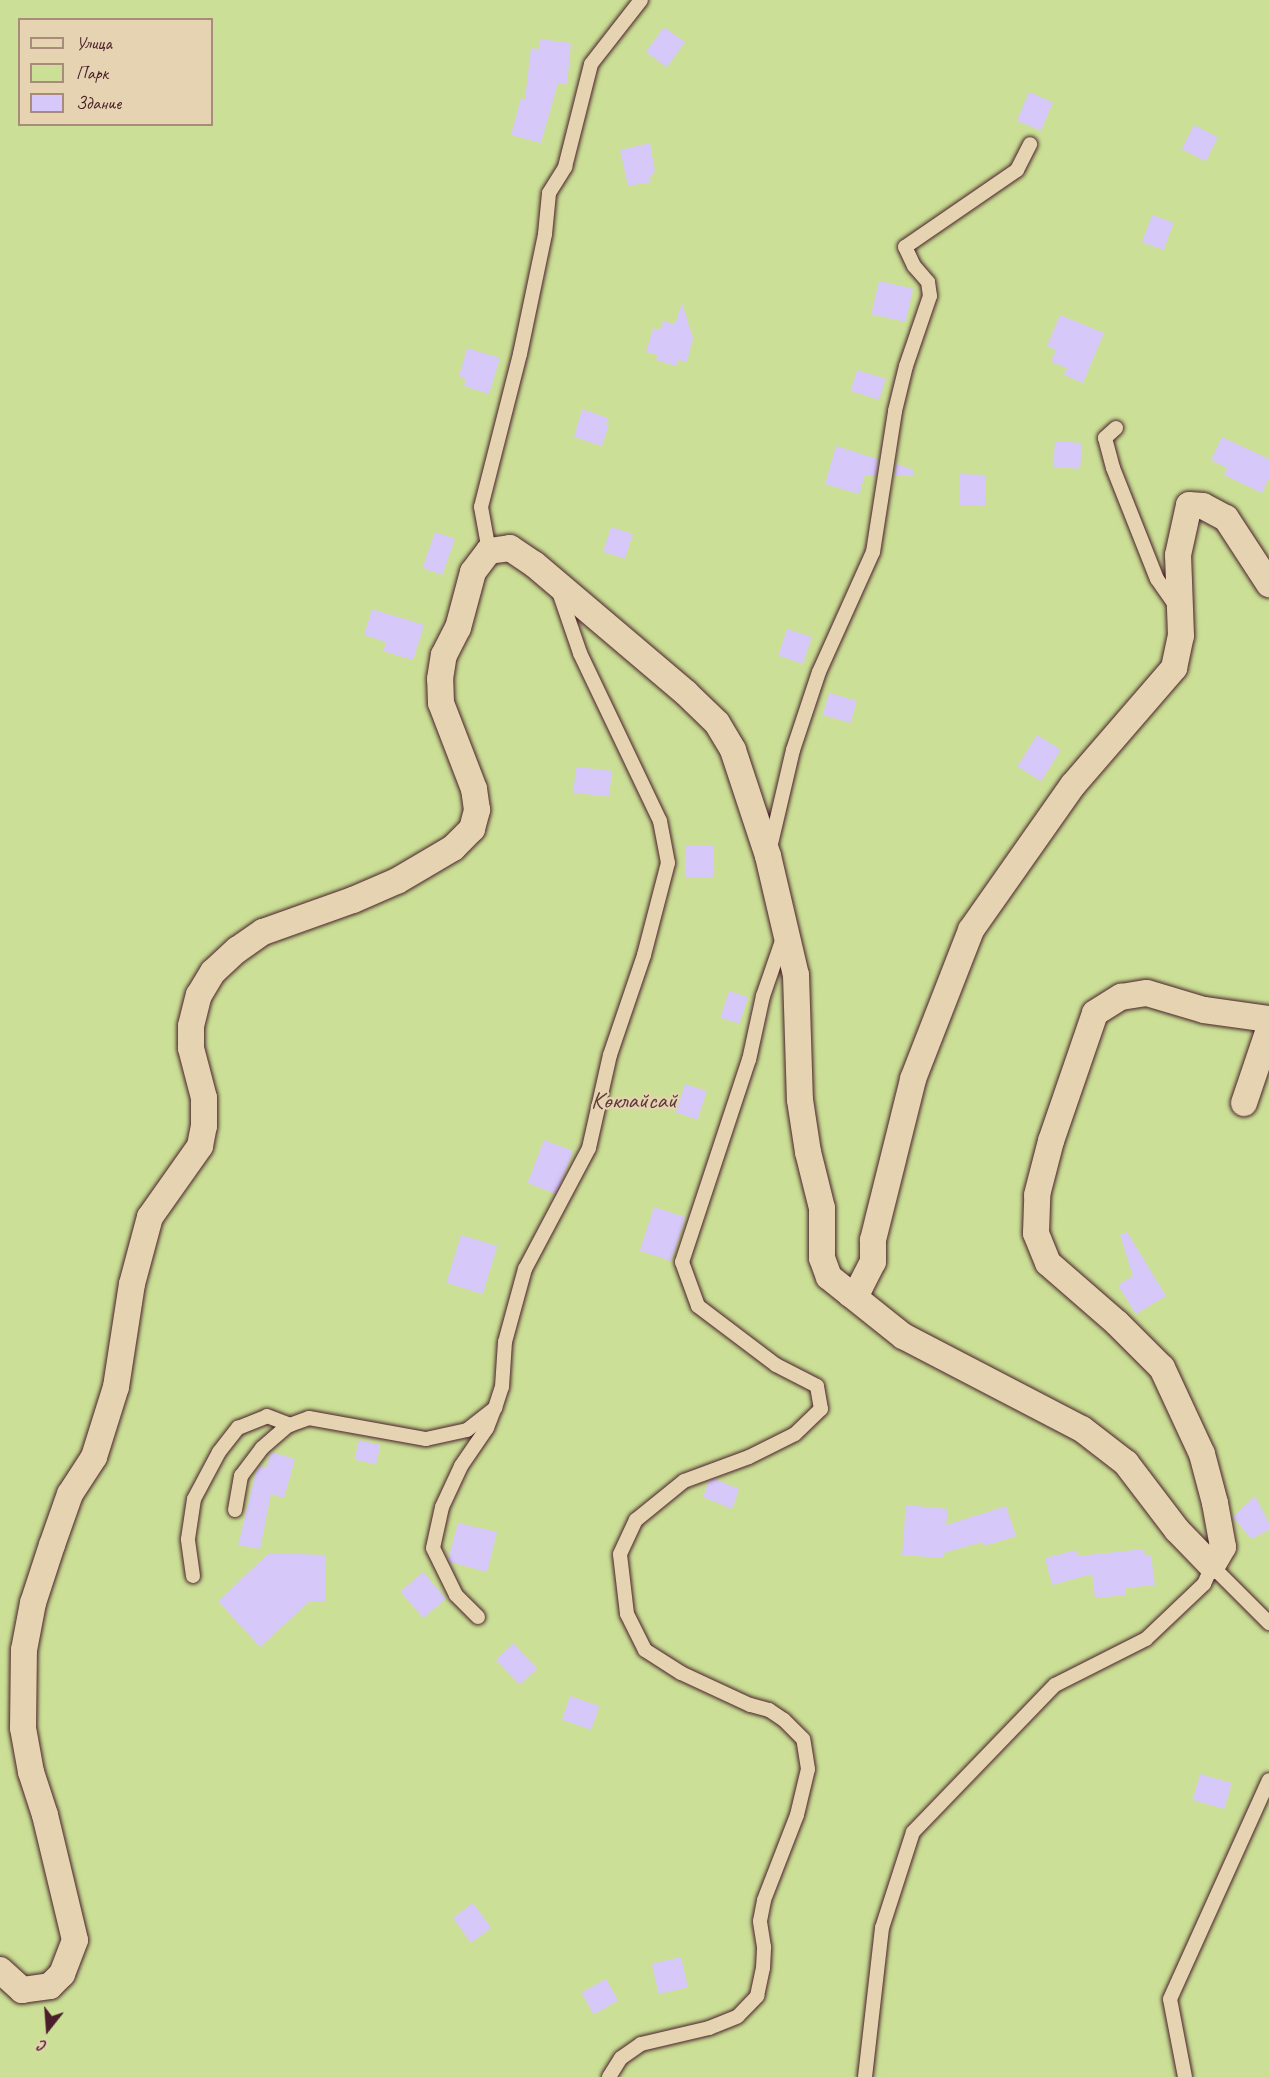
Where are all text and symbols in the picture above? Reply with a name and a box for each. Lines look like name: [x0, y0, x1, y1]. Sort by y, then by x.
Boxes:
legend: [18, 18, 213, 126]
text: Улица: [76, 32, 112, 54]
text: Парк: [76, 62, 108, 84]
text: Здание: [76, 92, 121, 114]
park label: Көклайсай: [591, 1087, 677, 1115]
north arrow: [18, 1999, 78, 2059]
text: С: [36, 2036, 49, 2057]

